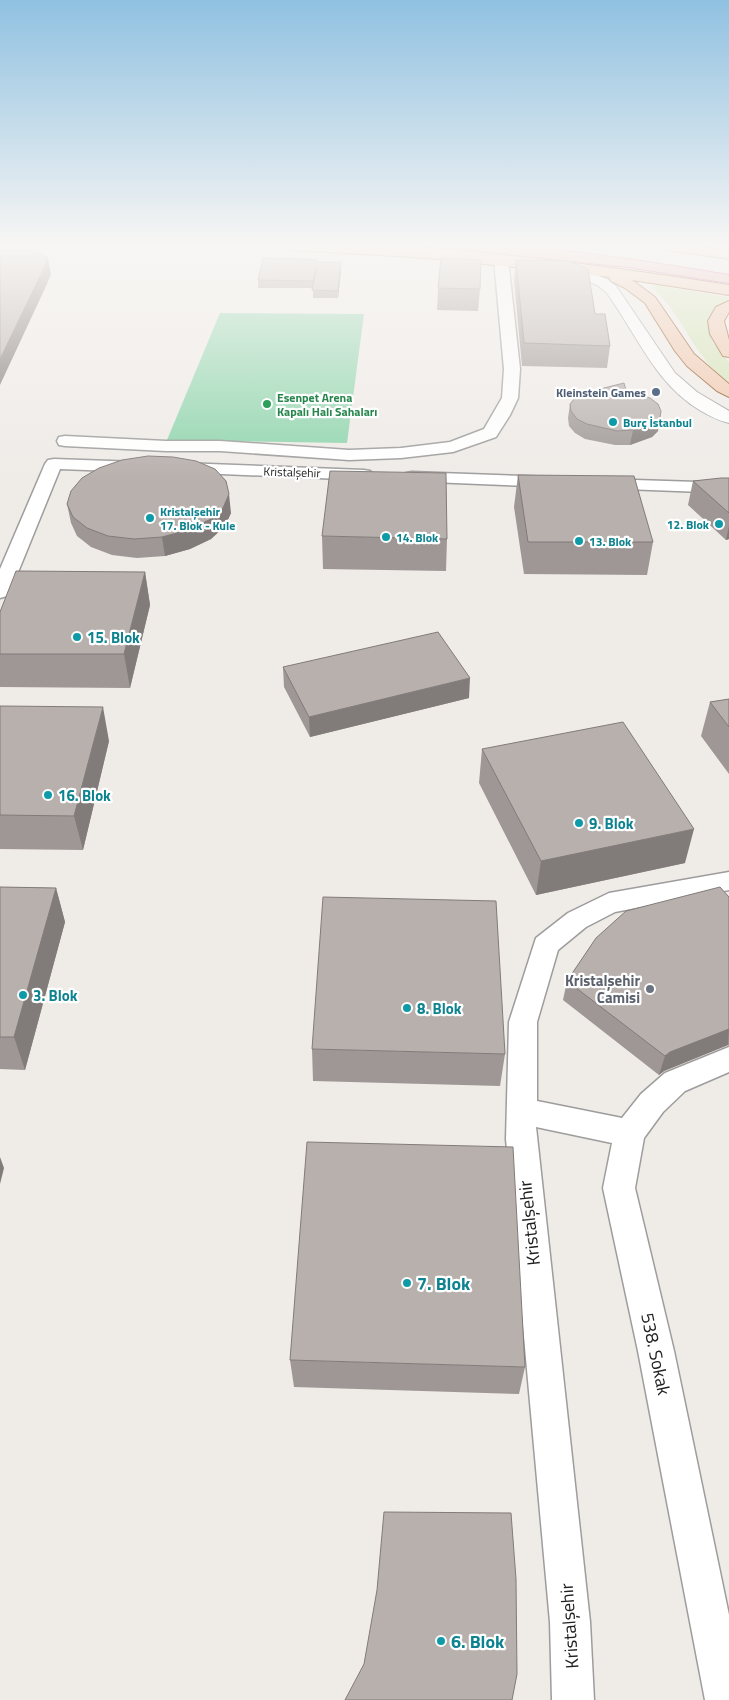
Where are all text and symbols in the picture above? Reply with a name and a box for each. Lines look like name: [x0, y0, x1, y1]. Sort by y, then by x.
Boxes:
place label: Kleinstein Games: [556, 383, 646, 402]
marker: Kleinstein Games: [650, 386, 662, 398]
place label: Esenpet Arena Kapalı Halı Sahaları: [277, 388, 377, 421]
marker: Esenpet Arena Kapalı Halı Sahaları: [261, 398, 273, 410]
place label: Burç İstanbul: [623, 413, 692, 432]
marker: Burç İstanbul: [607, 416, 619, 428]
street label: Kristalşehir: [263, 462, 321, 482]
place label: Kristalşehir 17. Blok - Kule: [160, 502, 235, 535]
marker: Kristalşehir 17. Blok - Kule: [144, 512, 156, 524]
place label: 12. Blok: [667, 515, 710, 534]
marker: 12. Blok: [713, 518, 725, 530]
place label: 14. Blok: [396, 528, 439, 547]
marker: 14. Blok: [380, 531, 392, 543]
place label: 13. Blok: [589, 532, 632, 551]
marker: 13. Blok: [573, 535, 585, 547]
place label: 15. Blok: [87, 626, 140, 649]
marker: 15. Blok: [71, 631, 83, 643]
place label: 16. Blok: [58, 784, 111, 807]
marker: 16. Blok: [42, 789, 54, 801]
place label: 9. Blok: [589, 812, 634, 835]
marker: 9. Blok: [573, 817, 585, 829]
place label: Kristalşehir Camisi: [565, 969, 640, 1009]
marker: Kristalşehir Camisi: [644, 983, 656, 995]
place label: 3. Blok: [33, 984, 78, 1007]
marker: 3. Blok: [17, 989, 29, 1001]
place label: 8. Blok: [417, 997, 462, 1020]
marker: 8. Blok: [401, 1002, 413, 1014]
street label: Kristalşehir: [511, 1179, 547, 1267]
place label: 7. Blok: [417, 1270, 471, 1297]
marker: 7. Blok: [401, 1277, 413, 1289]
street label: 538. Sokak: [634, 1310, 678, 1398]
street label: Kristalşehir: [553, 1582, 585, 1670]
place label: 6. Blok: [451, 1628, 505, 1655]
marker: 6. Blok: [435, 1635, 447, 1647]

